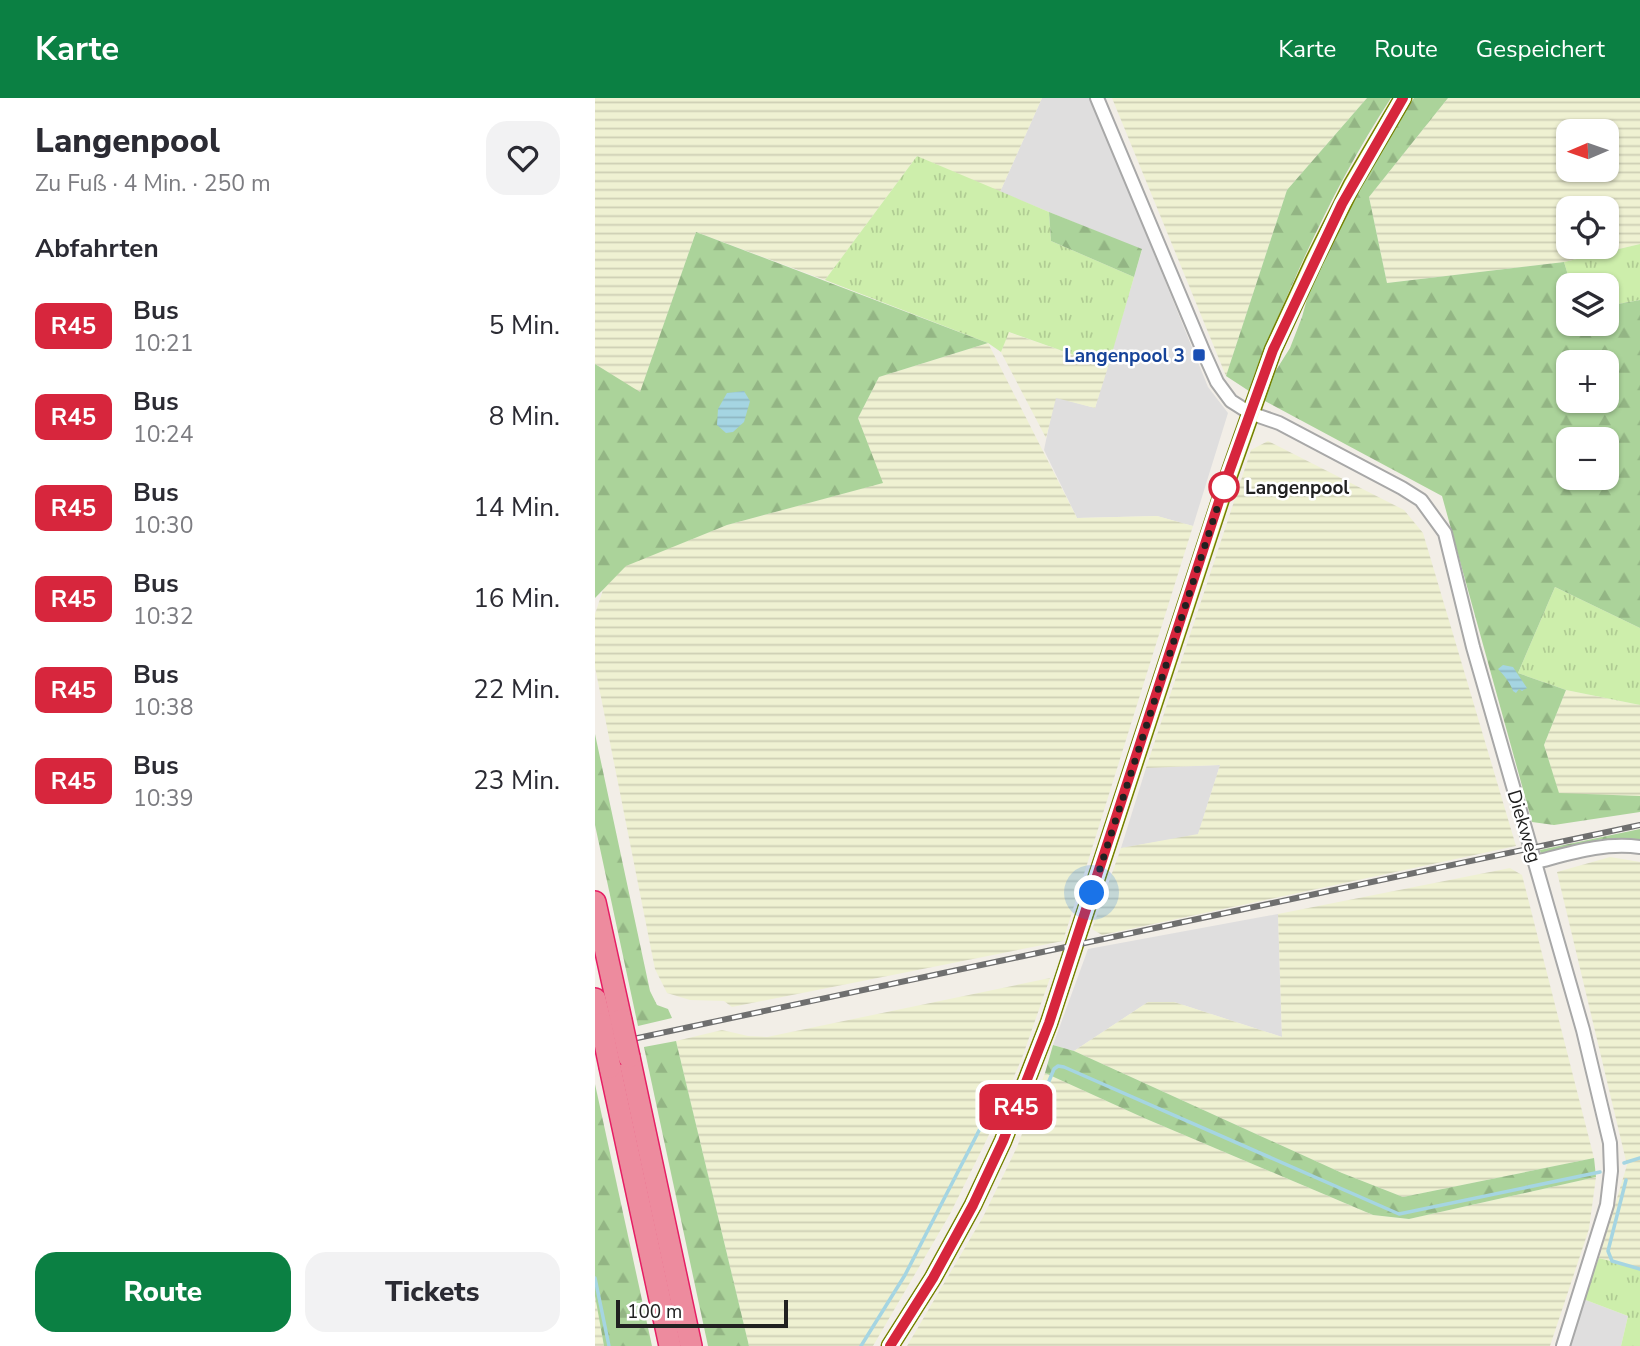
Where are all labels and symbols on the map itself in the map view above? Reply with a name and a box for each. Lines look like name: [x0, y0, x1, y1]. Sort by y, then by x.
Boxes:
north arrow: [1556, 119, 1619, 182]
place label: Langenpool 3: [1064, 343, 1185, 369]
marker: Langenpool 3: [1191, 347, 1207, 363]
marker: Langenpool: [1209, 472, 1239, 502]
place label: Langenpool: [1245, 475, 1349, 501]
street label: Diekweg: [1501, 787, 1547, 866]
your location: [1074, 875, 1109, 910]
line badge: R45: [976, 1084, 1056, 1130]
scale bar: [616, 1297, 787, 1329]

